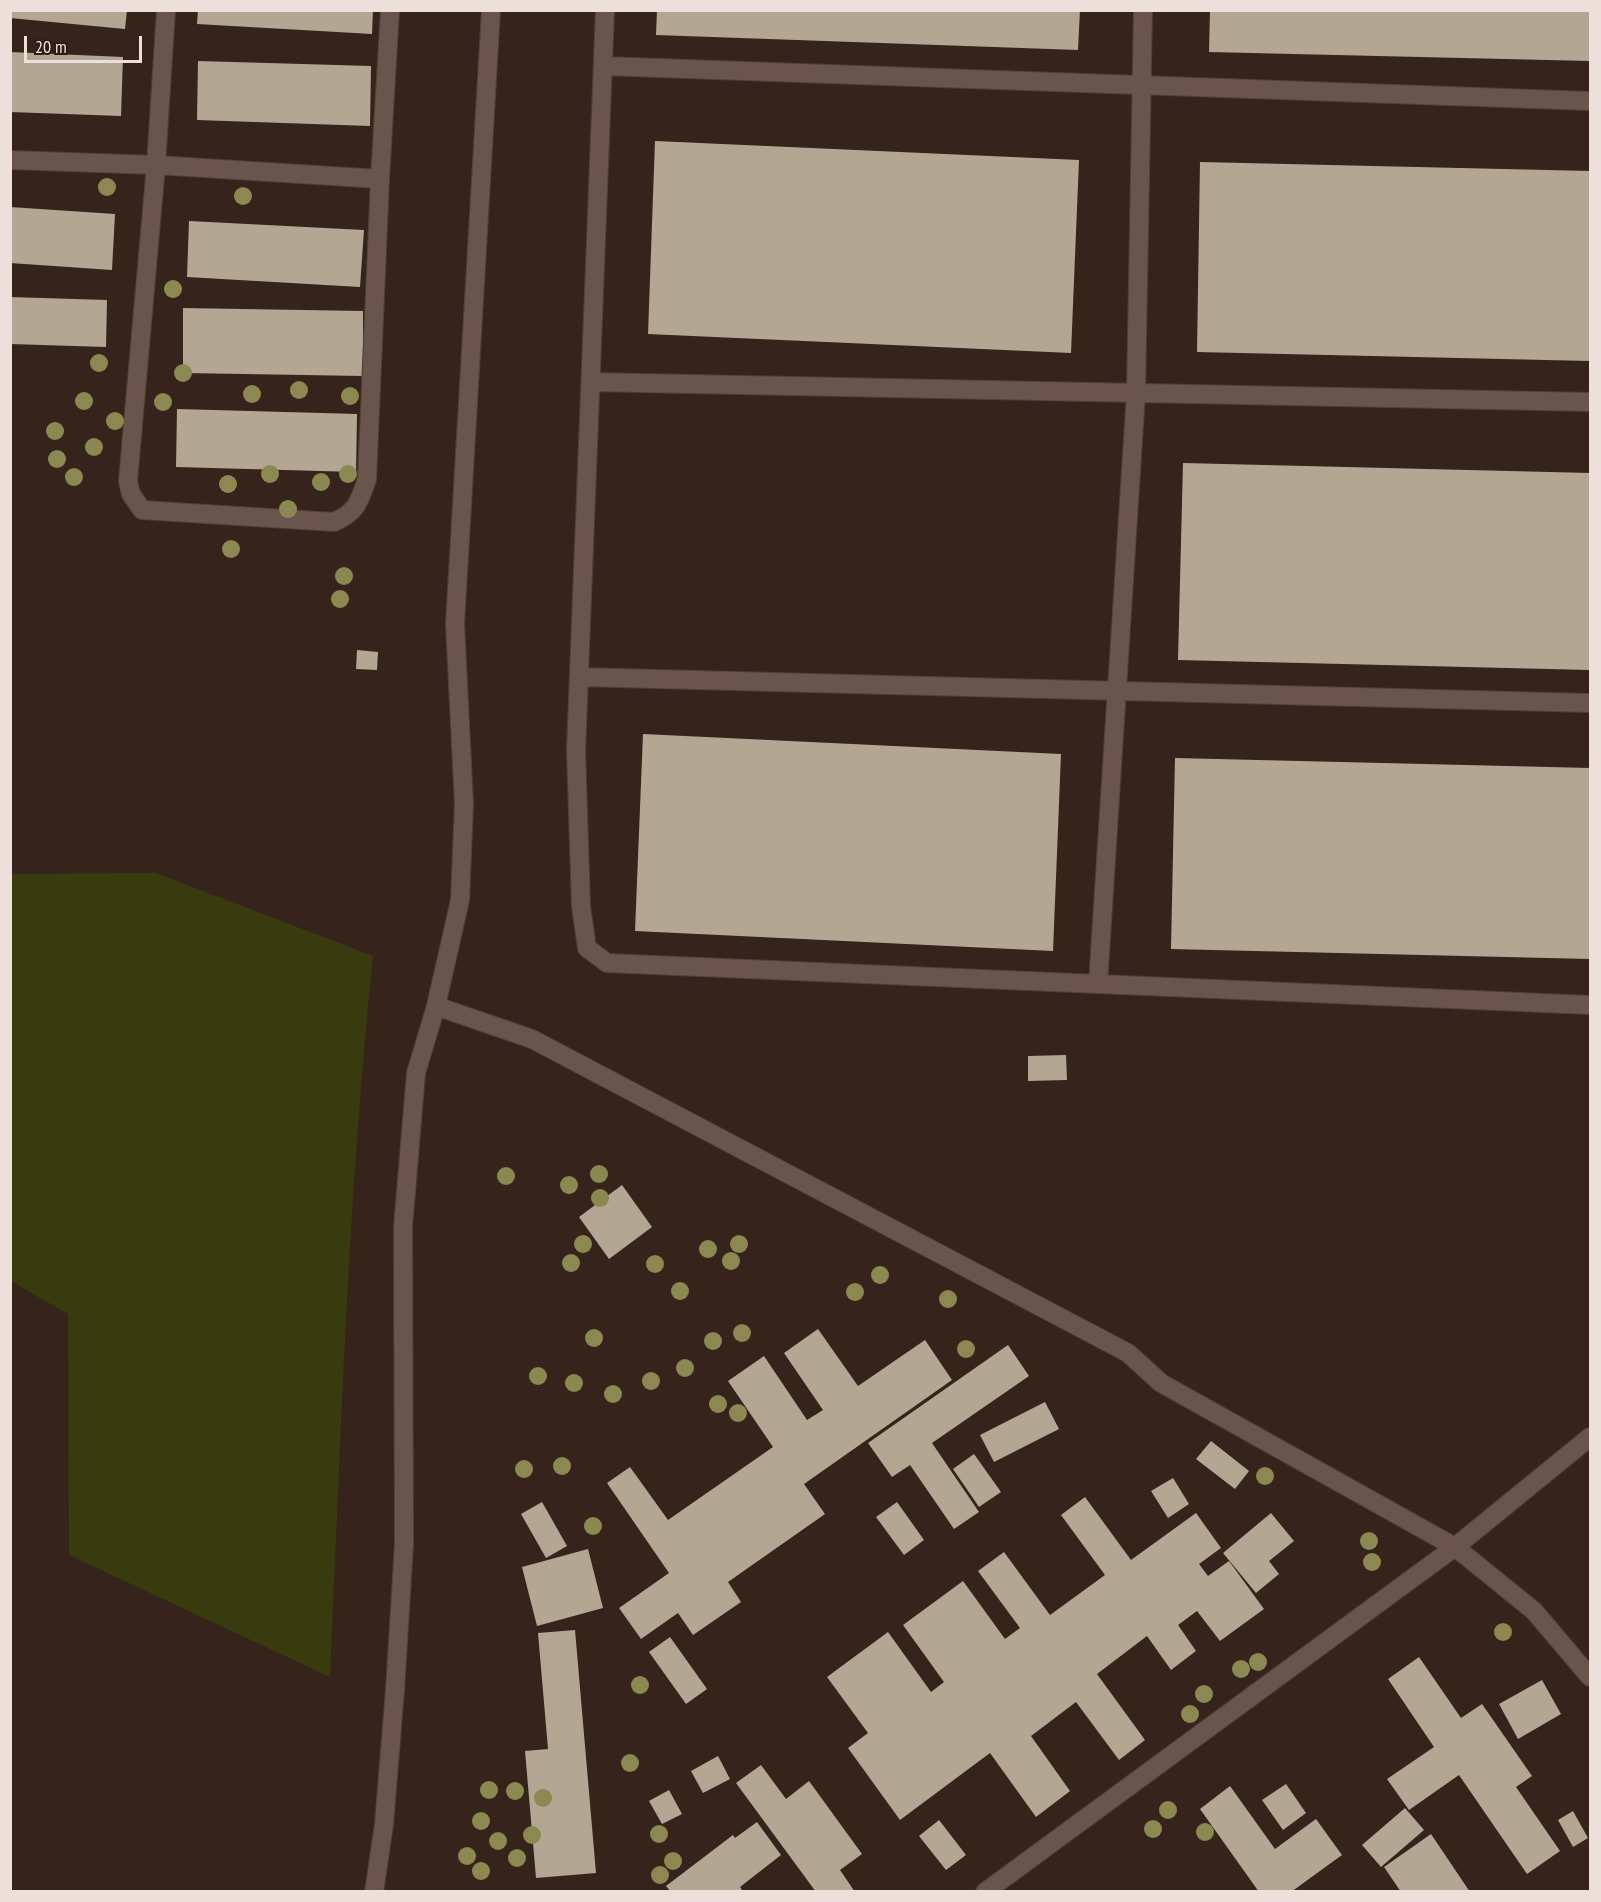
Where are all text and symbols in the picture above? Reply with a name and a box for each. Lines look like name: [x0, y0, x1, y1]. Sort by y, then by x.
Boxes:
scale bar: [27, 24, 146, 62]
text: 20 m: [35, 35, 67, 58]

